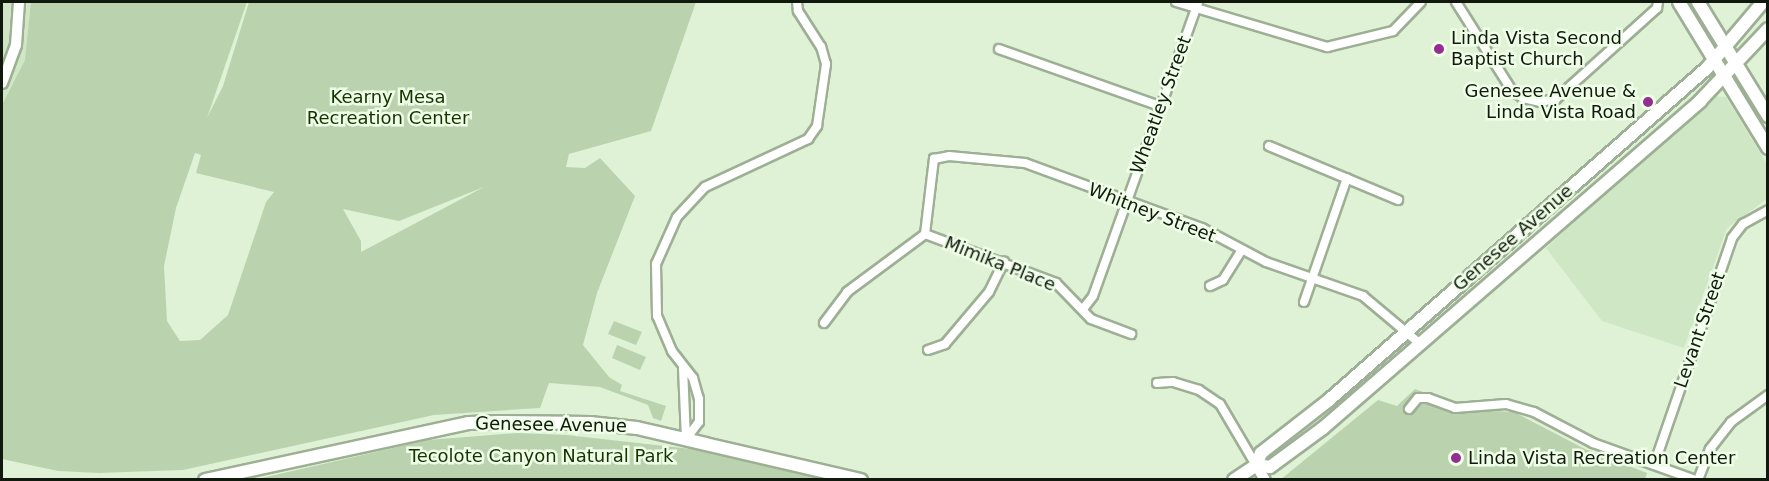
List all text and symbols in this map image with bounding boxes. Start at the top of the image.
place label: Linda Vista Second Baptist Church [1451,28,1622,70]
street label: Wheatley Street [1126,33,1196,177]
marker: Linda Vista Second Baptist Church [1432,42,1446,56]
place label: Genesee Avenue & Linda Vista Road [1465,81,1636,124]
park label: Kearny Mesa Recreation Center [307,87,469,130]
marker: Genesee Avenue & Linda Vista Road [1641,95,1655,109]
street label: Whitney Street [1085,179,1219,247]
street label: Genesee Avenue [1449,180,1577,296]
street label: Mimika Place [941,232,1059,296]
street label: Levant Street [1670,269,1730,391]
street label: Genesee Avenue [475,413,627,437]
park label: Tecolote Canyon Natural Park [409,445,673,467]
place label: Linda Vista Recreation Center [1468,447,1735,469]
marker: Linda Vista Recreation Center [1449,451,1463,465]

